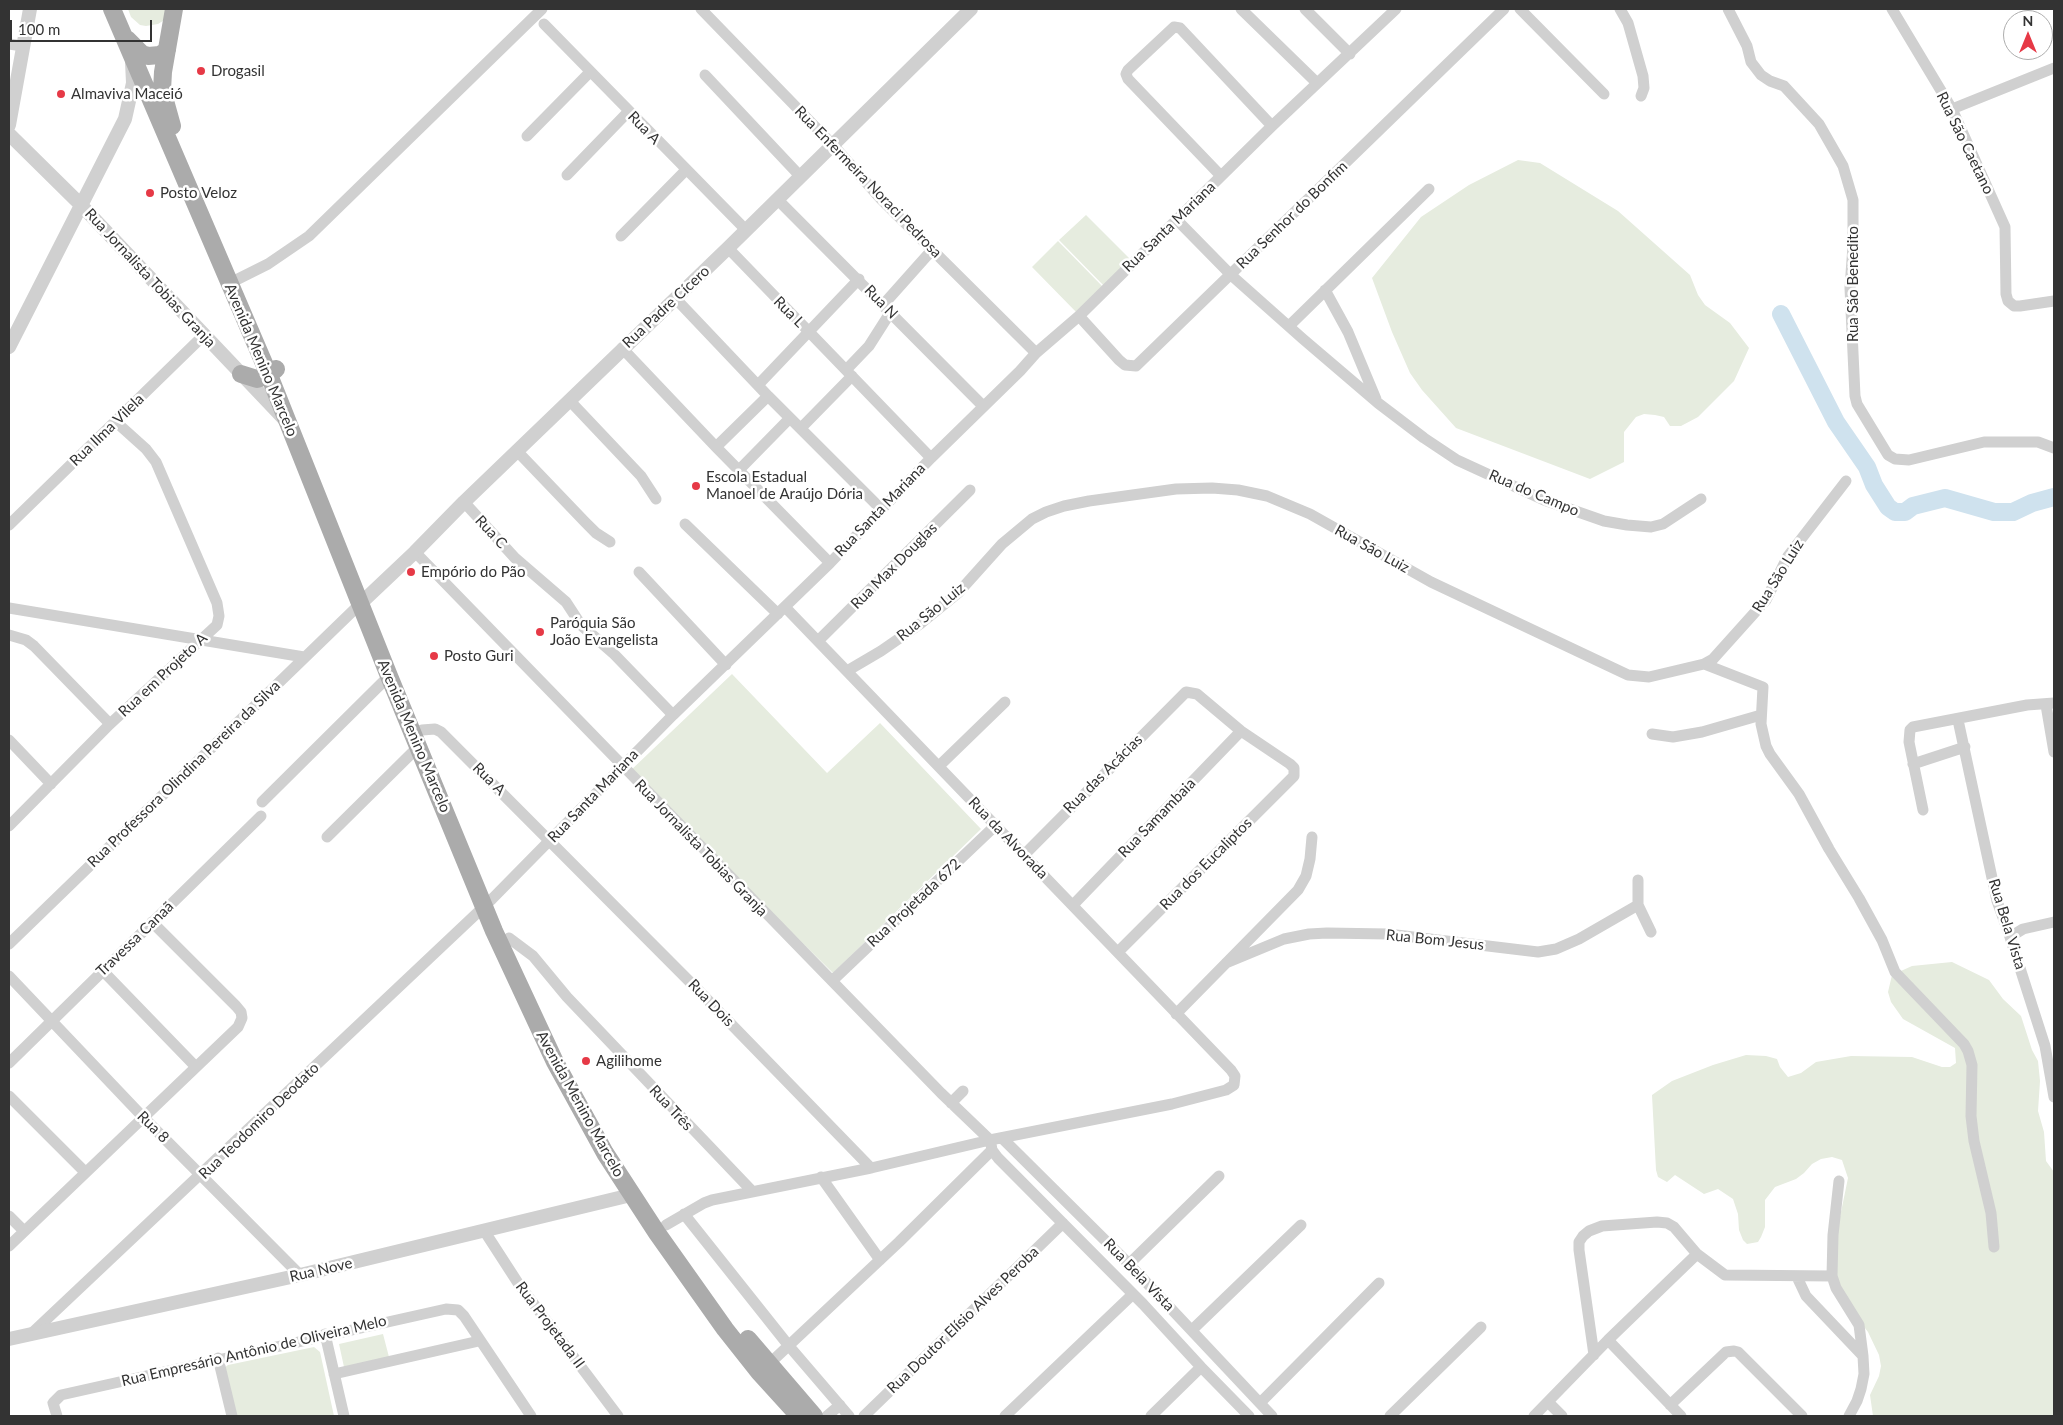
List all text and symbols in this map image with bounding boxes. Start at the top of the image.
scale bar [12,10,155,42]
north arrow [2003,10,2053,60]
text: N [2023,12,2033,29]
text: 100 m [18,20,60,38]
place label: Drogasil [211,62,265,80]
marker: Drogasil [195,65,207,77]
place label: Almaviva Maceió [71,85,183,103]
marker: Almaviva Maceió [55,88,67,100]
street label: Rua São Caetano [1932,89,1998,197]
street label: Rua Enfermeira Noraci Pedrosa [791,102,945,262]
street label: Rua A [624,108,664,148]
street label: Rua Senhor do Bonfim [1233,157,1351,273]
street label: Rua Santa Mariana [1119,178,1219,276]
place label: Posto Veloz [160,184,237,202]
marker: Posto Veloz [144,187,156,199]
street label: Rua Jornalista Tobias Granja [81,205,219,351]
street label: Rua São Benedito [1844,226,1862,342]
street label: Rua Padre Cícero [619,262,713,352]
street label: Avenida Menino Marcelo [221,281,301,439]
street label: Rua N [861,281,901,323]
street label: Rua L [770,293,808,331]
street label: Rua Ilma Vilela [66,390,148,470]
street label: Rua Santa Mariana [831,460,929,560]
street label: Rua do Campo [1486,466,1582,520]
place label: Escola Estadual Manoel de Araújo Dória [706,468,863,503]
marker: Escola Estadual Manoel de Araújo Dória [690,480,702,492]
street label: Rua C [471,512,511,552]
street label: Rua Max Douglas [847,519,941,613]
street label: Rua São Luiz [1332,521,1412,577]
street label: Rua São Luiz [1748,536,1808,616]
place label: Empório do Pão [421,563,526,581]
marker: Empório do Pão [405,566,417,578]
street label: Rua São Luiz [893,579,969,645]
place label: Paróquia São João Evangelista [550,614,658,649]
marker: Paróquia São João Evangelista [534,626,546,638]
street label: Rua em Projeto A [115,629,211,721]
place label: Posto Guri [444,647,514,665]
marker: Posto Guri [428,650,440,662]
street label: Avenida Menino Marcelo [374,657,454,815]
street label: Rua Professora Olindina Pereira da Silva [84,677,284,871]
street label: Rua das Acácias [1060,731,1146,817]
street label: Rua Santa Mariana [544,746,642,846]
street label: Rua A [469,759,509,799]
street label: Rua Samambaia [1115,775,1199,861]
street label: Rua Jornalista Tobias Granja [631,776,771,920]
street label: Rua da Alvorada [964,793,1052,883]
street label: Rua dos Eucaliptos [1156,814,1256,914]
street label: Rua Projetada 672 [863,855,965,951]
street label: Rua Bela Vista [1985,876,2029,972]
street label: Travessa Canaã [93,898,177,980]
street label: Rua Bom Jesus [1385,926,1485,954]
street label: Rua Dois [684,976,738,1030]
street label: Avenida Menino Marcelo [532,1028,628,1180]
place label: Agilihome [596,1052,662,1070]
marker: Agilihome [580,1055,592,1067]
street label: Rua Teodomiro Deodato [195,1059,323,1183]
street label: Rua Três [645,1082,697,1134]
street label: Rua 8 [133,1107,173,1147]
street label: Rua Bela Vista [1100,1235,1178,1315]
street label: Rua Doutor Elísio Alves Peroba [883,1243,1043,1397]
street label: Rua Nove [288,1254,354,1286]
street label: Rua Projetada II [512,1278,588,1372]
street label: Rua Empresário Antônio de Oliveira Melo [120,1312,388,1390]

